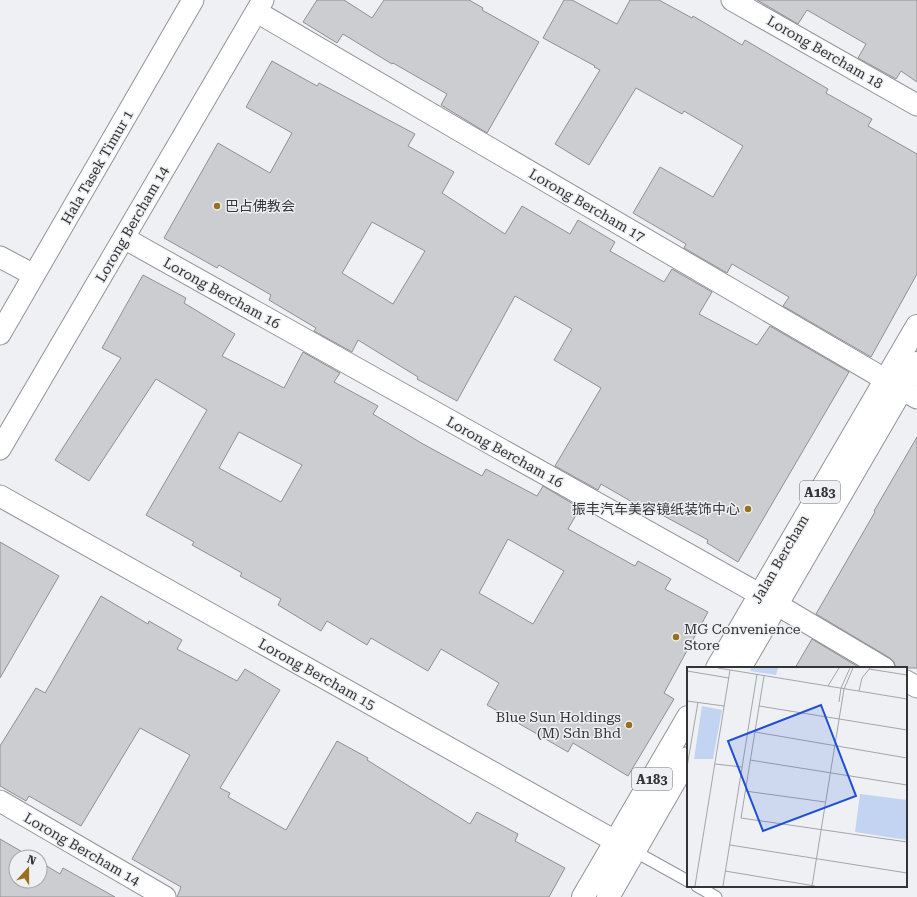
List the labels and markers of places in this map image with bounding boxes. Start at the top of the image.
place label: 巴占佛教会 [225,198,295,214]
marker: 巴占佛教会 [212,201,222,211]
place label: 振丰汽车美容镜纸装饰中心 [572,501,740,517]
marker: 振丰汽车美容镜纸装饰中心 [743,504,753,514]
place label: MG Convenience Store [684,621,801,653]
marker: MG Convenience Store [671,632,681,642]
place label: Blue Sun Holdings (M) Sdn Bhd [496,709,621,741]
marker: Blue Sun Holdings (M) Sdn Bhd [624,720,634,730]

